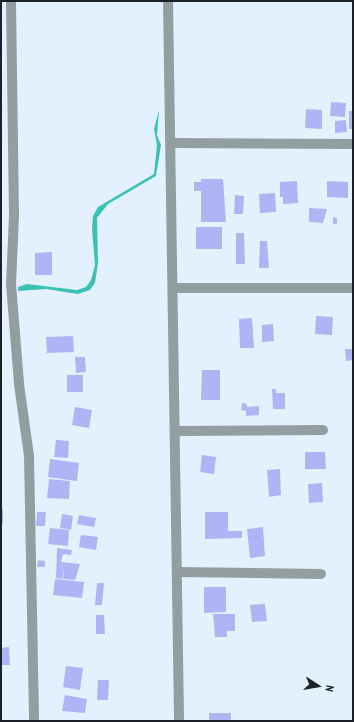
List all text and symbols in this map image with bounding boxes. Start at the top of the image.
north arrow [298,666,338,706]
text: N [322,684,337,693]

